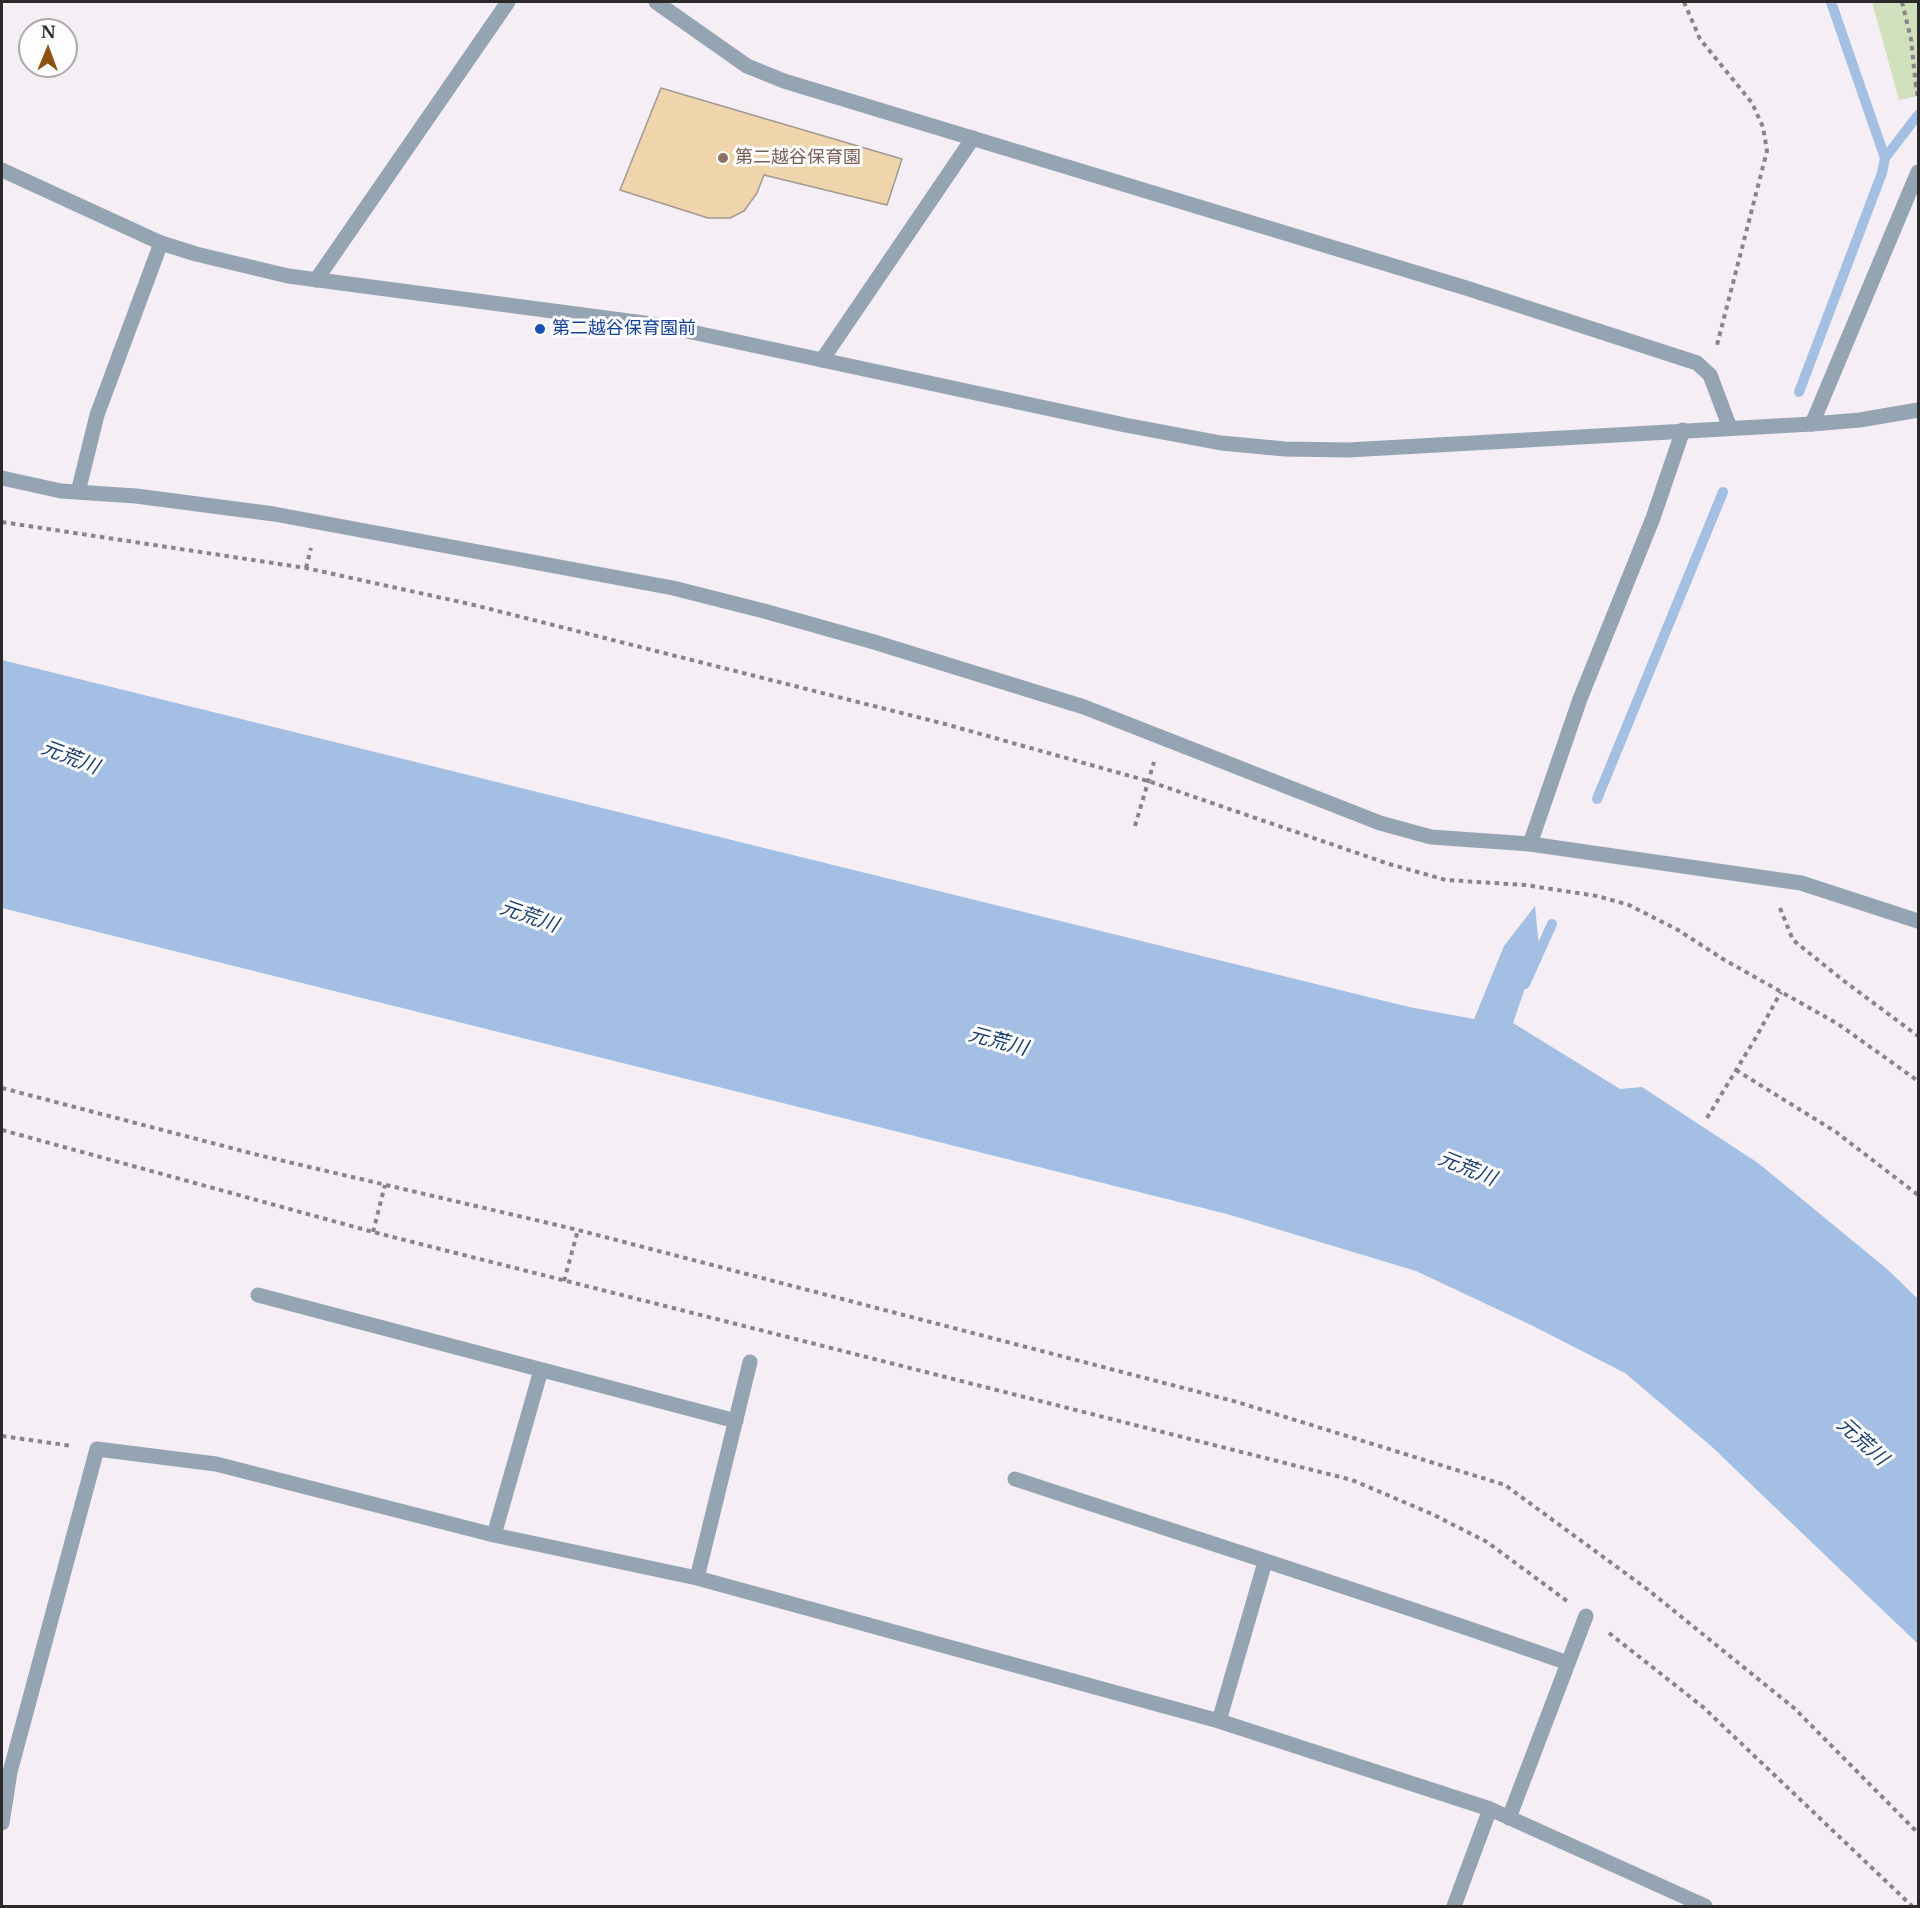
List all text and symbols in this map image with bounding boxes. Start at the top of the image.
north arrow [18,18,78,78]
text: N [41,22,56,42]
place label: 第二越谷保育園 [735,147,861,169]
marker: 第二越谷保育園 [716,151,730,165]
place label: 第二越谷保育園前 [552,318,696,340]
marker: 第二越谷保育園前 [533,322,547,336]
water label: 元荒川 [38,736,102,780]
water label: 元荒川 [497,896,561,938]
water label: 元荒川 [966,1023,1030,1061]
water label: 元荒川 [1435,1147,1499,1191]
water label: 元荒川 [1832,1413,1892,1471]

